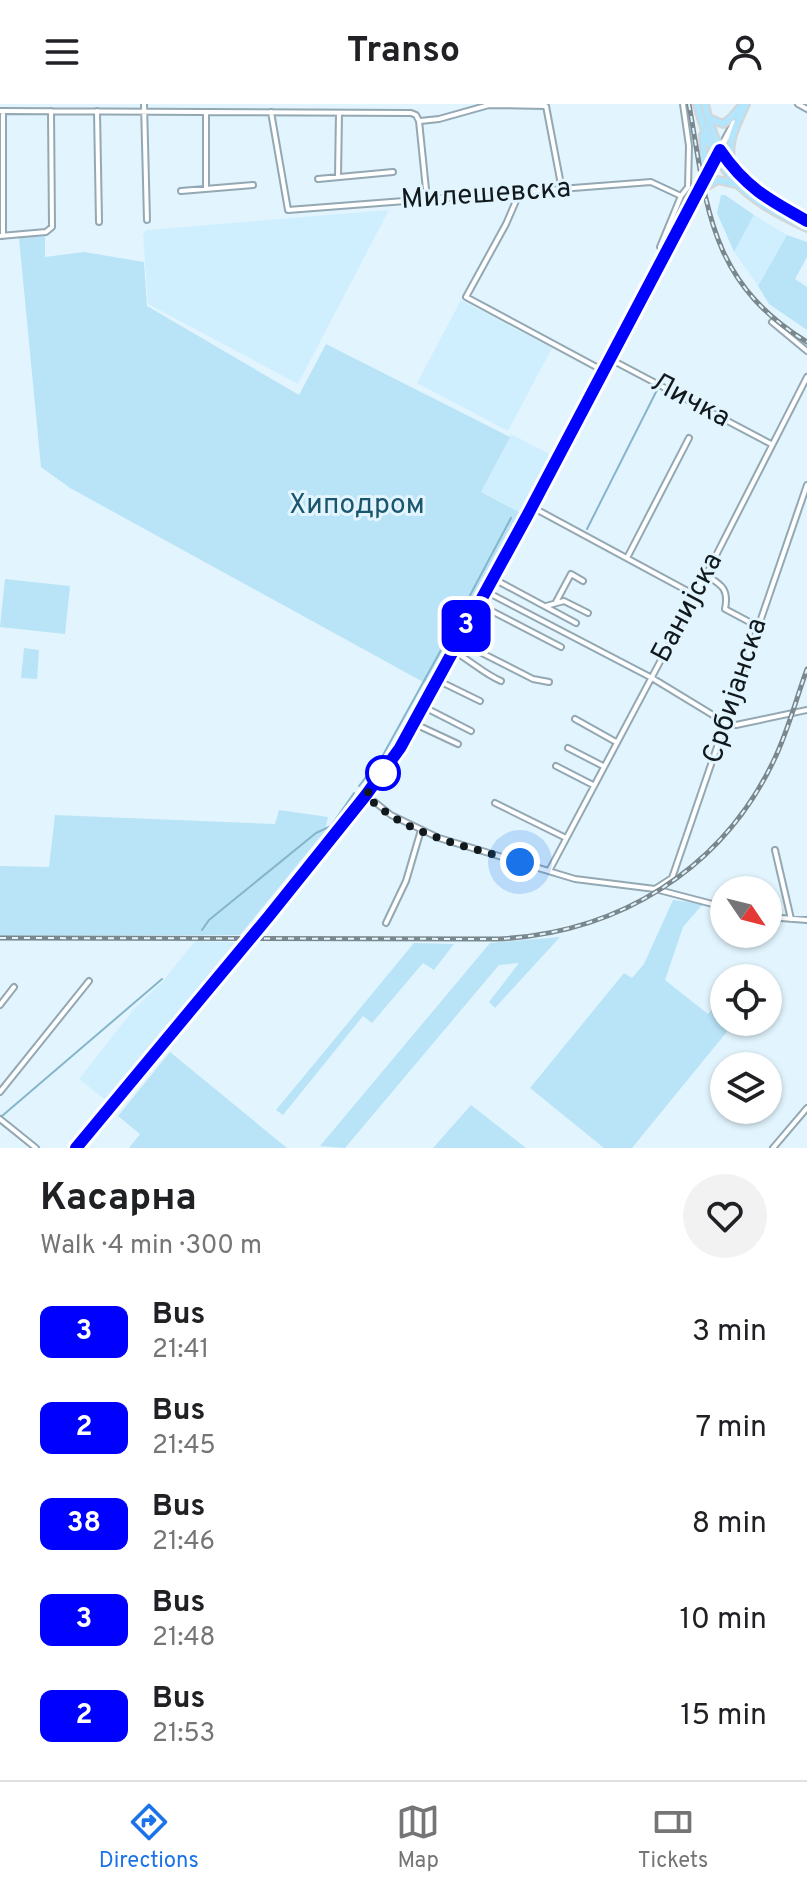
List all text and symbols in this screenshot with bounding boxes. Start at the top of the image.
text: Transo [347,29,460,75]
icon: menu [40,30,84,74]
icon: person [723,30,767,74]
street label: Милешевска [400,171,572,219]
street label: Личка [644,365,736,437]
park label: Хиподром [289,488,425,524]
street label: Банијска [644,547,732,669]
line badge: 3 [440,600,492,652]
text: 3 [458,608,474,644]
street label: Србијанска [696,614,776,768]
unlabelled marker [366,756,400,790]
your location [500,842,540,882]
north arrow [710,876,782,948]
map controls [710,876,782,1124]
button: locate [710,964,782,1036]
button: layers [710,1052,782,1124]
button: heart [683,1174,767,1258]
text: Касарна [40,1175,197,1224]
text: Walk · 4 min · 300 m [40,1230,262,1263]
text: Bus [152,1297,205,1334]
text: 3 [76,1314,92,1350]
text: 3 min [692,1314,767,1351]
text: 21:41 [152,1334,209,1367]
text: Bus [152,1393,205,1430]
text: 2 [75,1410,93,1446]
text: 7 min [696,1410,767,1447]
text: 21:45 [152,1430,216,1463]
text: Bus [152,1489,205,1526]
text: 38 [67,1506,101,1542]
text: 8 min [692,1506,767,1543]
text: 21:46 [152,1526,215,1559]
text: Bus [152,1585,205,1622]
text: 3 [76,1602,92,1638]
text: 10 min [680,1602,767,1639]
text: 21:48 [152,1622,216,1655]
text: Bus [152,1681,205,1718]
text: 2 [75,1698,93,1734]
text: 15 min [680,1698,767,1735]
text: 21:53 [152,1718,215,1751]
tab: Directions [99,1800,199,1875]
tab: Map [396,1800,440,1875]
tab: Tickets [638,1800,708,1875]

